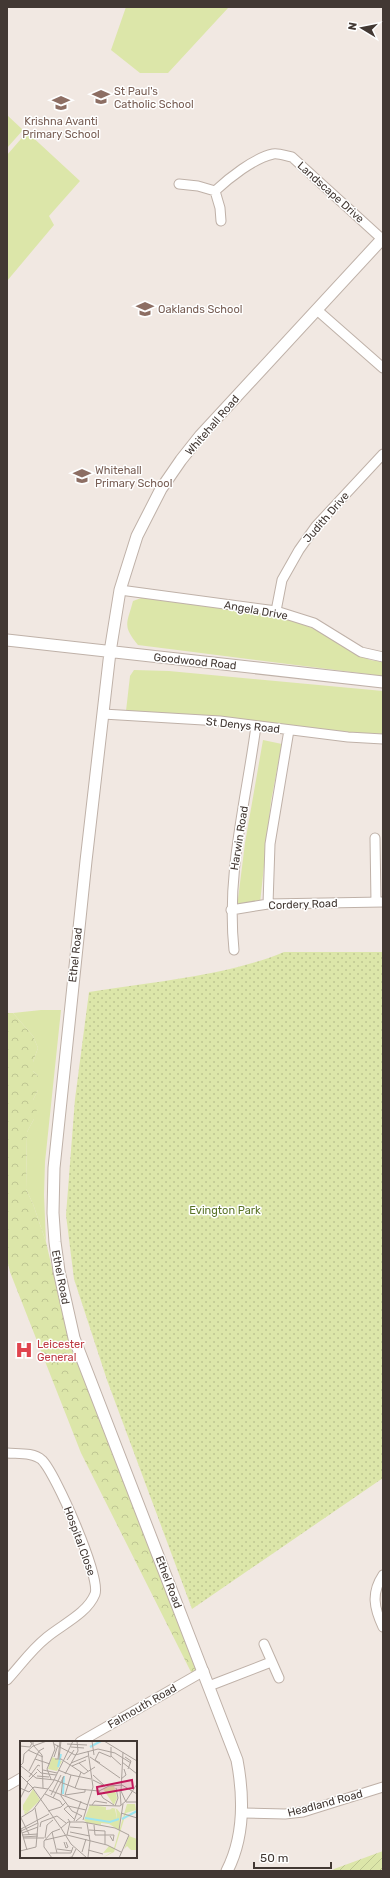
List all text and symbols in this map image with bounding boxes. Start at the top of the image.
north arrow [342,8,382,48]
text: N [346,21,360,31]
place label: St Paul's Catholic School [114,85,194,111]
school or university icon: St Paul's Catholic School [91,87,111,107]
school or university icon: Krishna Avanti Primary School [51,93,71,113]
place label: Krishna Avanti Primary School [22,115,100,141]
street label: Landscape Drive [295,159,367,226]
school or university icon: Oaklands School [135,299,155,319]
place label: Oaklands School [158,303,242,316]
street label: Whitehall Road [183,393,242,458]
place label: Whitehall Primary School [95,464,172,490]
school or university icon: Whitehall Primary School [72,466,92,486]
street label: Judith Drive [301,489,352,545]
street label: Angela Drive [223,598,289,623]
street label: Goodwood Road [153,651,237,672]
street label: St Denys Road [205,715,281,736]
street label: Harwin Road [228,805,251,871]
street label: Cordery Road [268,897,338,912]
street label: Ethel Road [66,927,85,983]
park label: Evington Park [189,1204,261,1217]
street label: Ethel Road [49,1249,72,1305]
place label: Leicester General [37,1338,85,1364]
hospital icon: Leicester General [14,1340,34,1360]
street label: Hospital Close [61,1505,98,1578]
street label: Ethel Road [153,1554,184,1610]
street label: Falmouth Road [106,1681,179,1731]
inset map [20,1741,137,1858]
street label: Headland Road [286,1787,364,1820]
scale bar [254,1844,331,1870]
text: 50 m [260,1851,288,1865]

